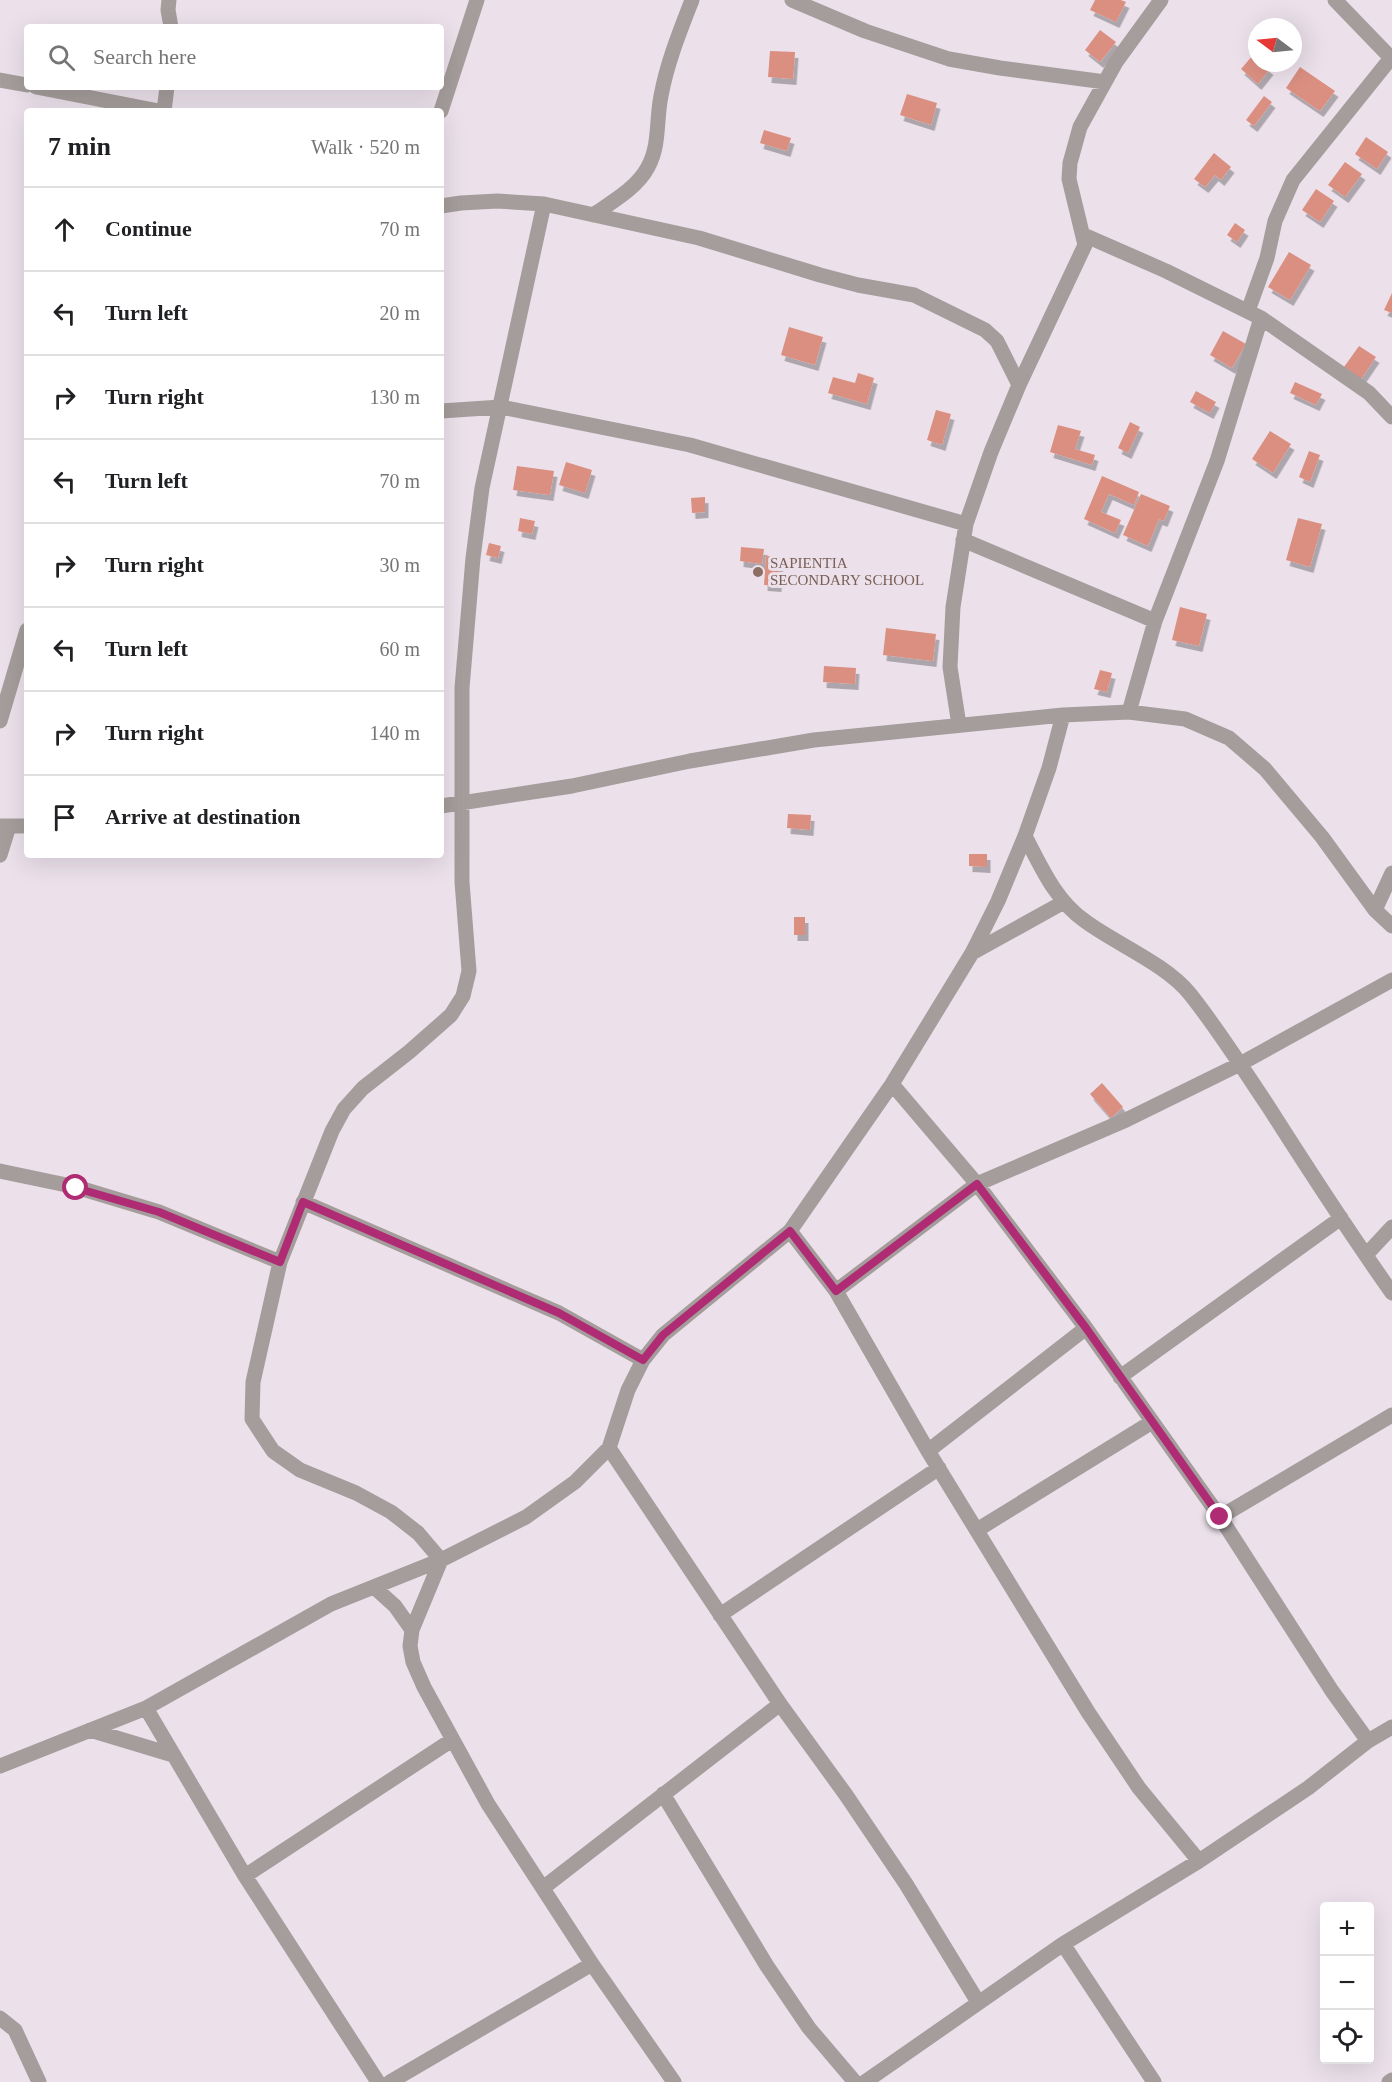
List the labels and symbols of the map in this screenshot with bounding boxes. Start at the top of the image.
north arrow [1248,18,1302,72]
place label: SAPIENTIA SECONDARY SCHOOL [770,555,924,588]
marker: SAPIENTIA SECONDARY SCHOOL [751,565,765,579]
route start [62,1174,88,1200]
route end [1206,1503,1232,1529]

